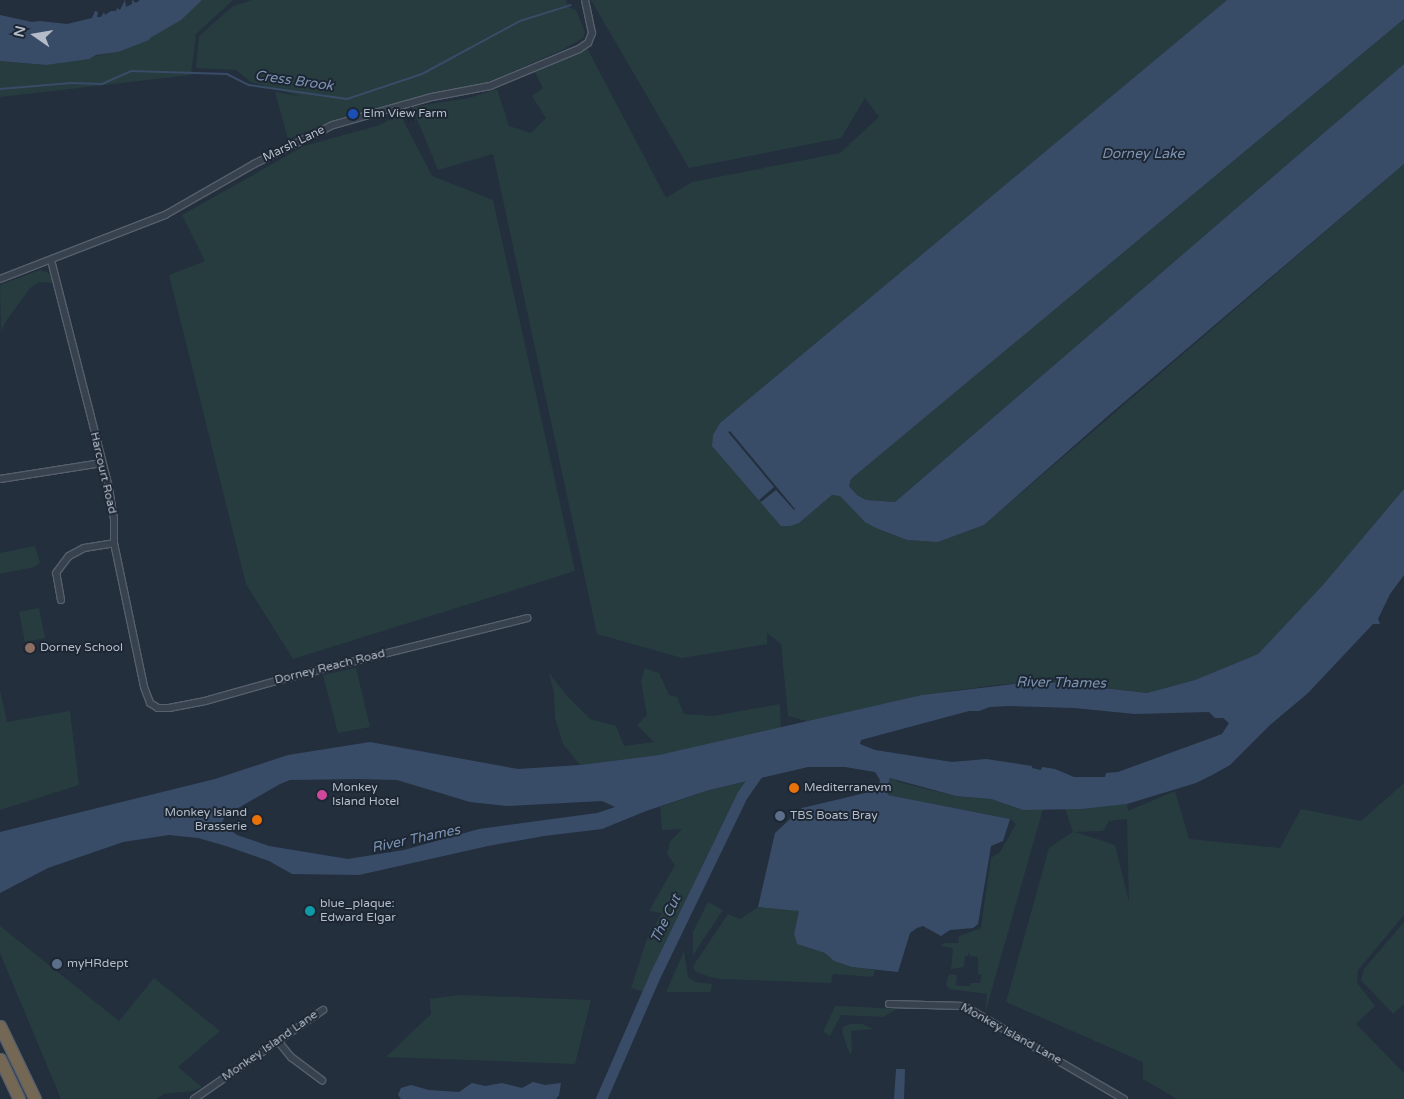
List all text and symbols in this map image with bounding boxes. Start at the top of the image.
north arrow [10,10,60,60]
text: N [10,24,29,39]
water label: Cress Brook [254,67,334,95]
place label: Elm View Farm [363,107,447,121]
marker: Elm View Farm [347,108,359,120]
street label: Marsh Lane [261,123,327,165]
water label: Dorney Lake [1101,146,1185,162]
street label: Harcourt Road [87,431,119,515]
place label: Dorney School [40,641,123,655]
marker: Dorney School [24,642,36,654]
street label: Dorney Reach Road [273,646,387,688]
water label: River Thames [1016,674,1106,692]
place label: Monkey Island Hotel [332,781,399,809]
place label: Mediterranevm [804,781,891,795]
marker: Mediterranevm [788,782,800,794]
marker: Monkey Island Hotel [316,789,328,801]
place label: Monkey Island Brasserie [165,806,247,834]
place label: TBS Boats Bray [790,809,878,823]
marker: TBS Boats Bray [774,810,786,822]
marker: Monkey Island Brasserie [251,814,263,826]
water label: River Thames [370,821,462,857]
water label: The Cut [647,892,685,946]
place label: blue_plaque: Edward Elgar [320,897,396,925]
marker: blue_plaque: Edward Elgar [304,905,316,917]
place label: myHRdept [67,957,128,971]
marker: myHRdept [51,958,63,970]
street label: Monkey Island Lane [958,1000,1064,1068]
street label: Monkey Island Lane [219,1008,321,1084]

